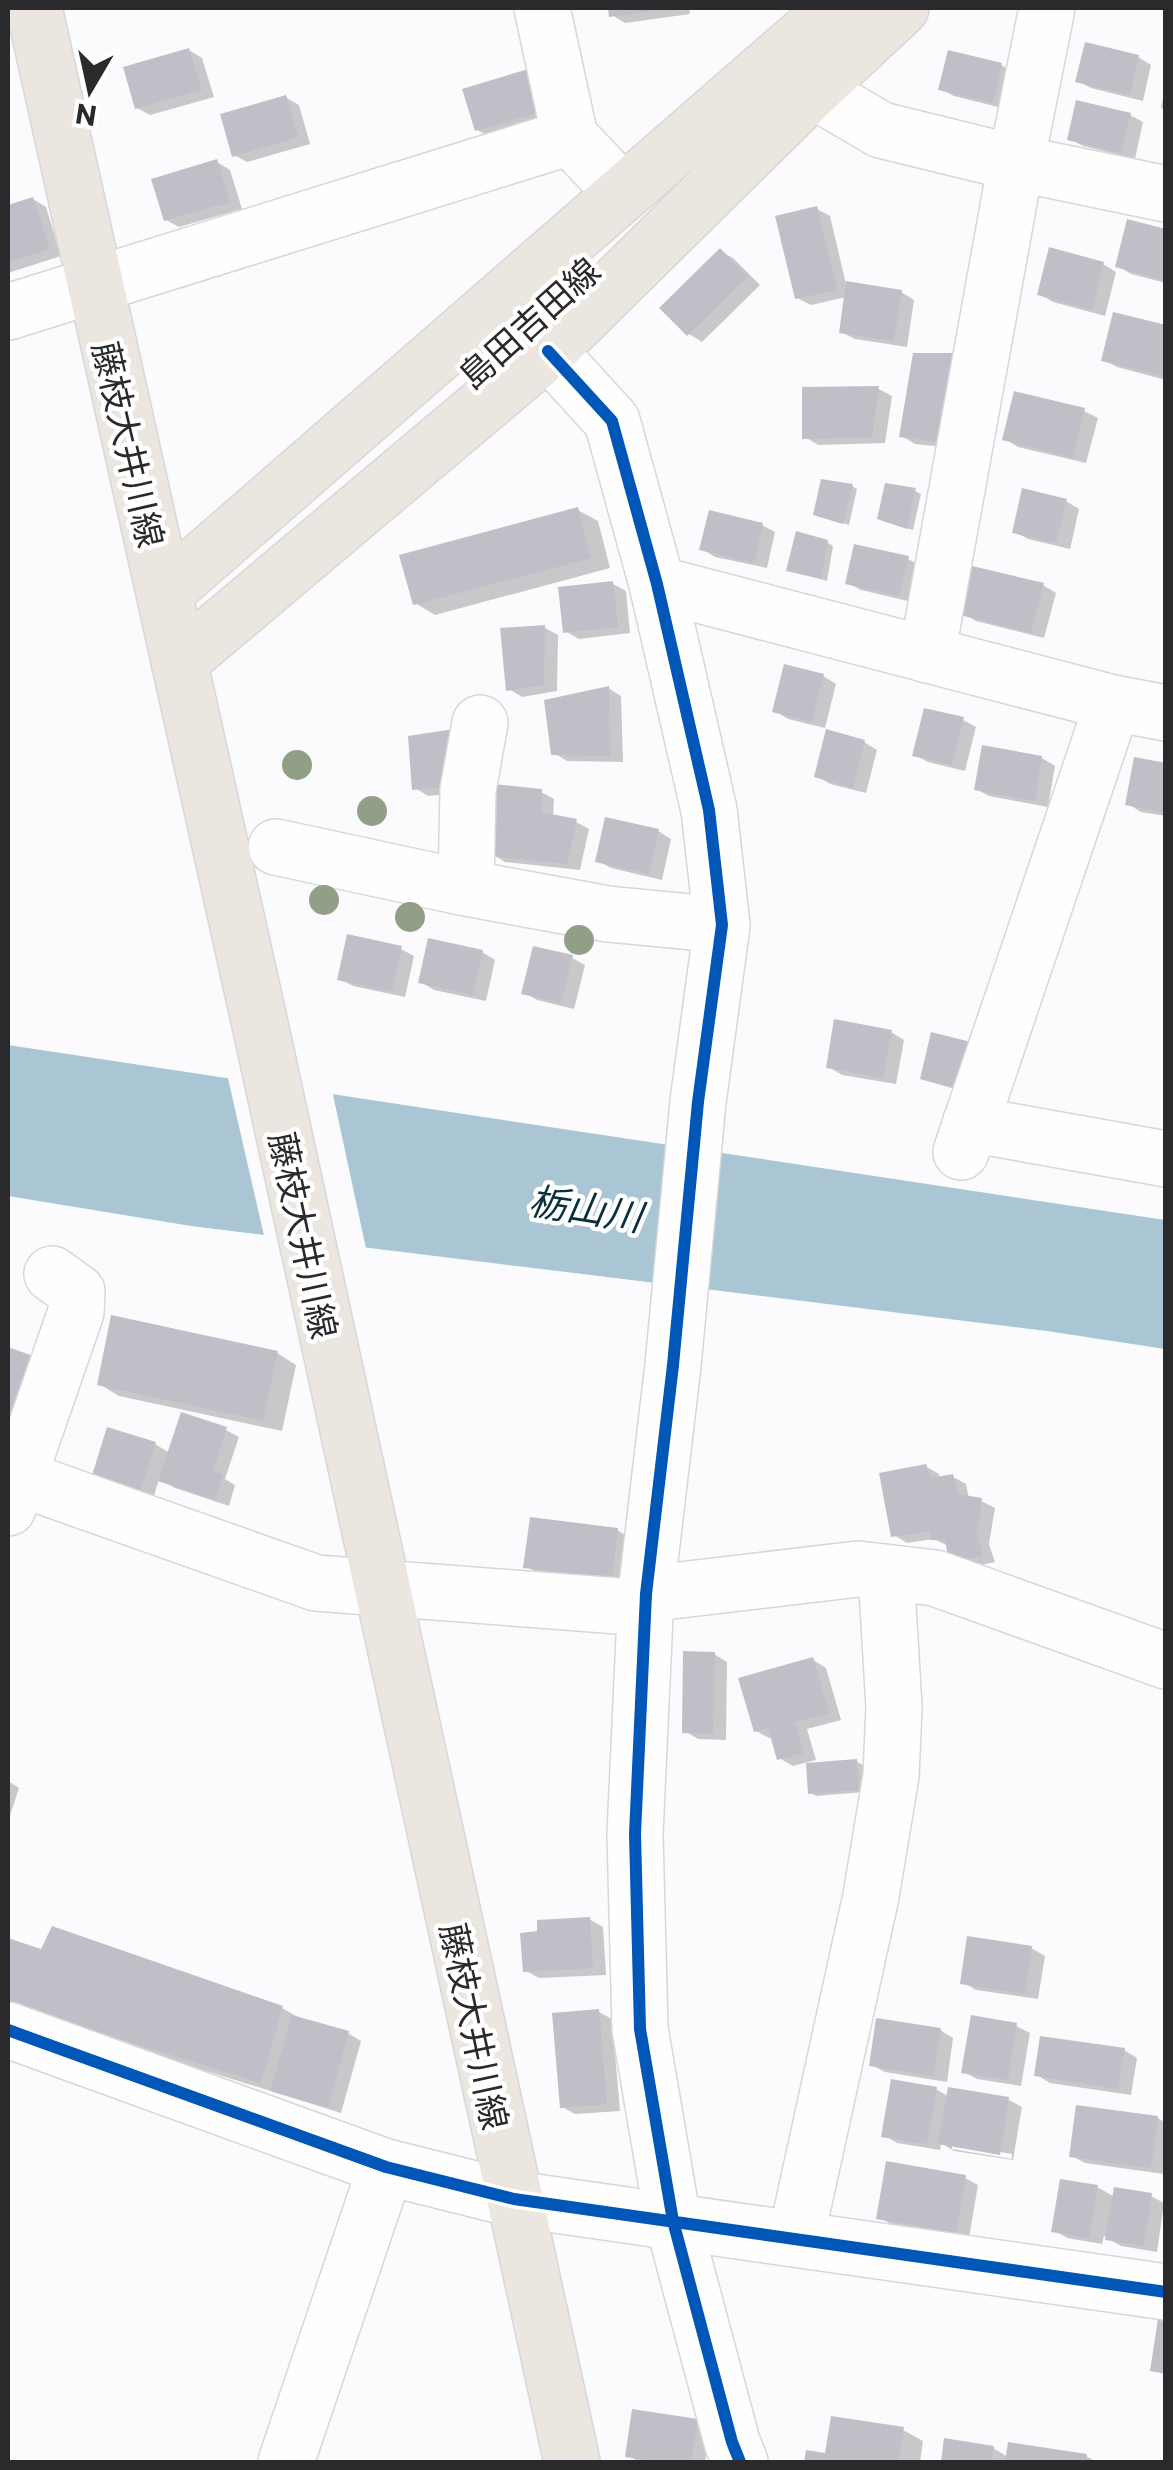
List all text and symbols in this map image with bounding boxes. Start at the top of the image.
north arrow [40,40,140,140]
text: N [73,97,99,134]
street label: 島田吉田線 [449,247,607,397]
street label: 藤枝大井川線 [85,337,175,551]
street label: 藤枝大井川線 [262,1128,348,1342]
water label: 栃山川 [526,1175,650,1240]
street label: 藤枝大井川線 [433,1919,519,2133]

